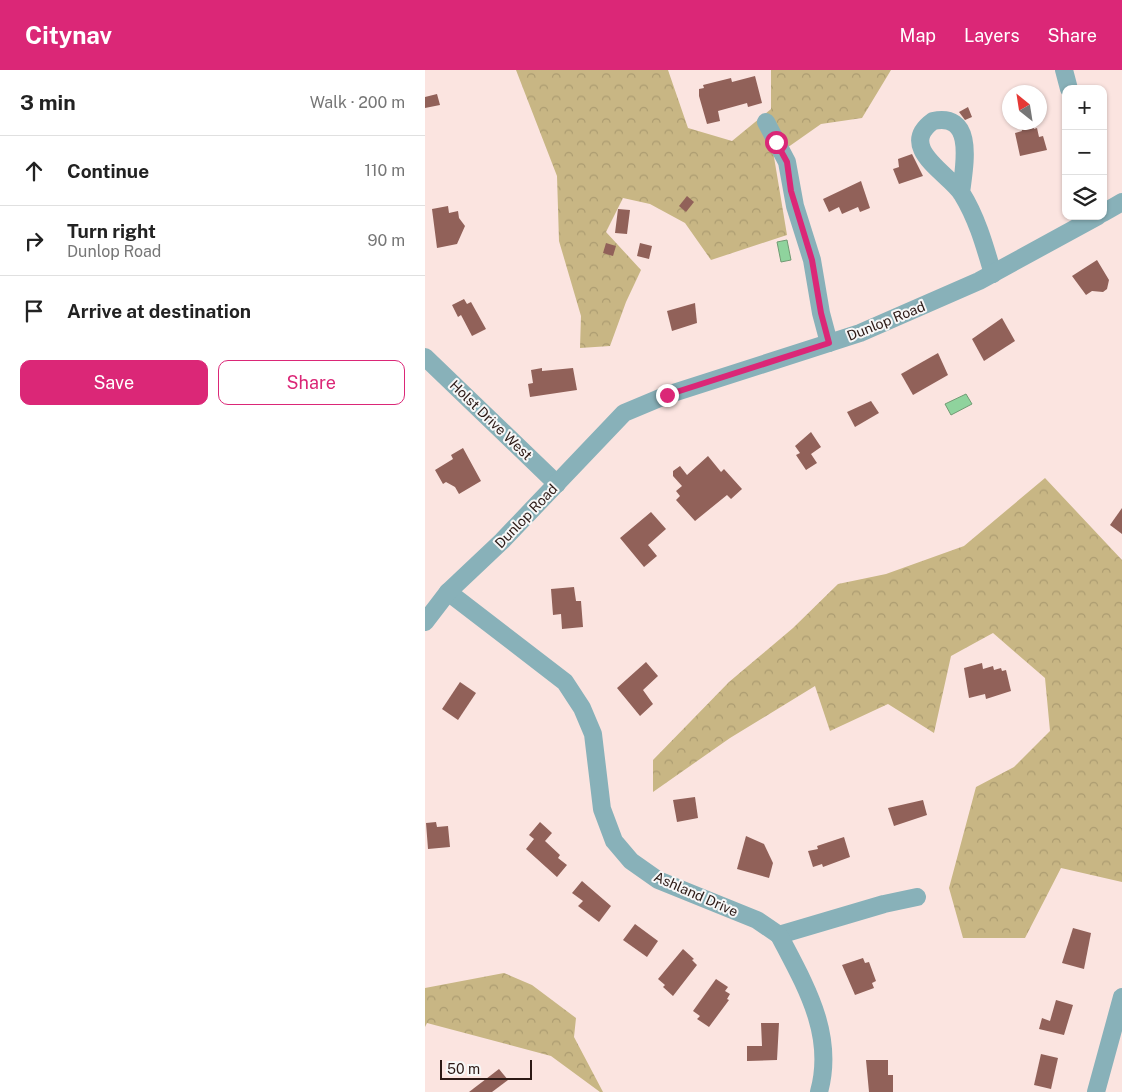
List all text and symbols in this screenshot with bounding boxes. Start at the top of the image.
text: Citynav [25,21,112,49]
text: Map [900,25,936,46]
text: Layers [964,25,1020,46]
text: Share [1048,25,1097,46]
north arrow [1002,85,1047,130]
map controls [1062,85,1107,220]
button: + [1062,85,1107,130]
text: 3 min [20,90,76,115]
text: Walk · 200 m [310,93,405,112]
button: − [1062,130,1107,175]
route start [765,131,788,154]
icon: ahead [20,157,48,185]
text: Continue [67,160,149,182]
text: 110 m [364,161,405,180]
button: layers [1062,175,1107,220]
text: Turn right [67,220,156,242]
icon: right [20,227,48,255]
text: 90 m [368,231,405,250]
text: Dunlop Road [67,242,161,261]
icon: arrive [20,297,48,325]
street label: Dunlop Road [845,298,927,344]
text: Arrive at destination [67,300,251,322]
button: Save [20,360,208,405]
button: Share [218,360,405,405]
street label: Holst Drive West [447,377,535,463]
route end [656,384,679,407]
street label: Dunlop Road [492,481,560,551]
street label: Ashland Drive [652,868,740,920]
scale bar [440,1057,533,1080]
text: 50 m [447,1061,480,1077]

